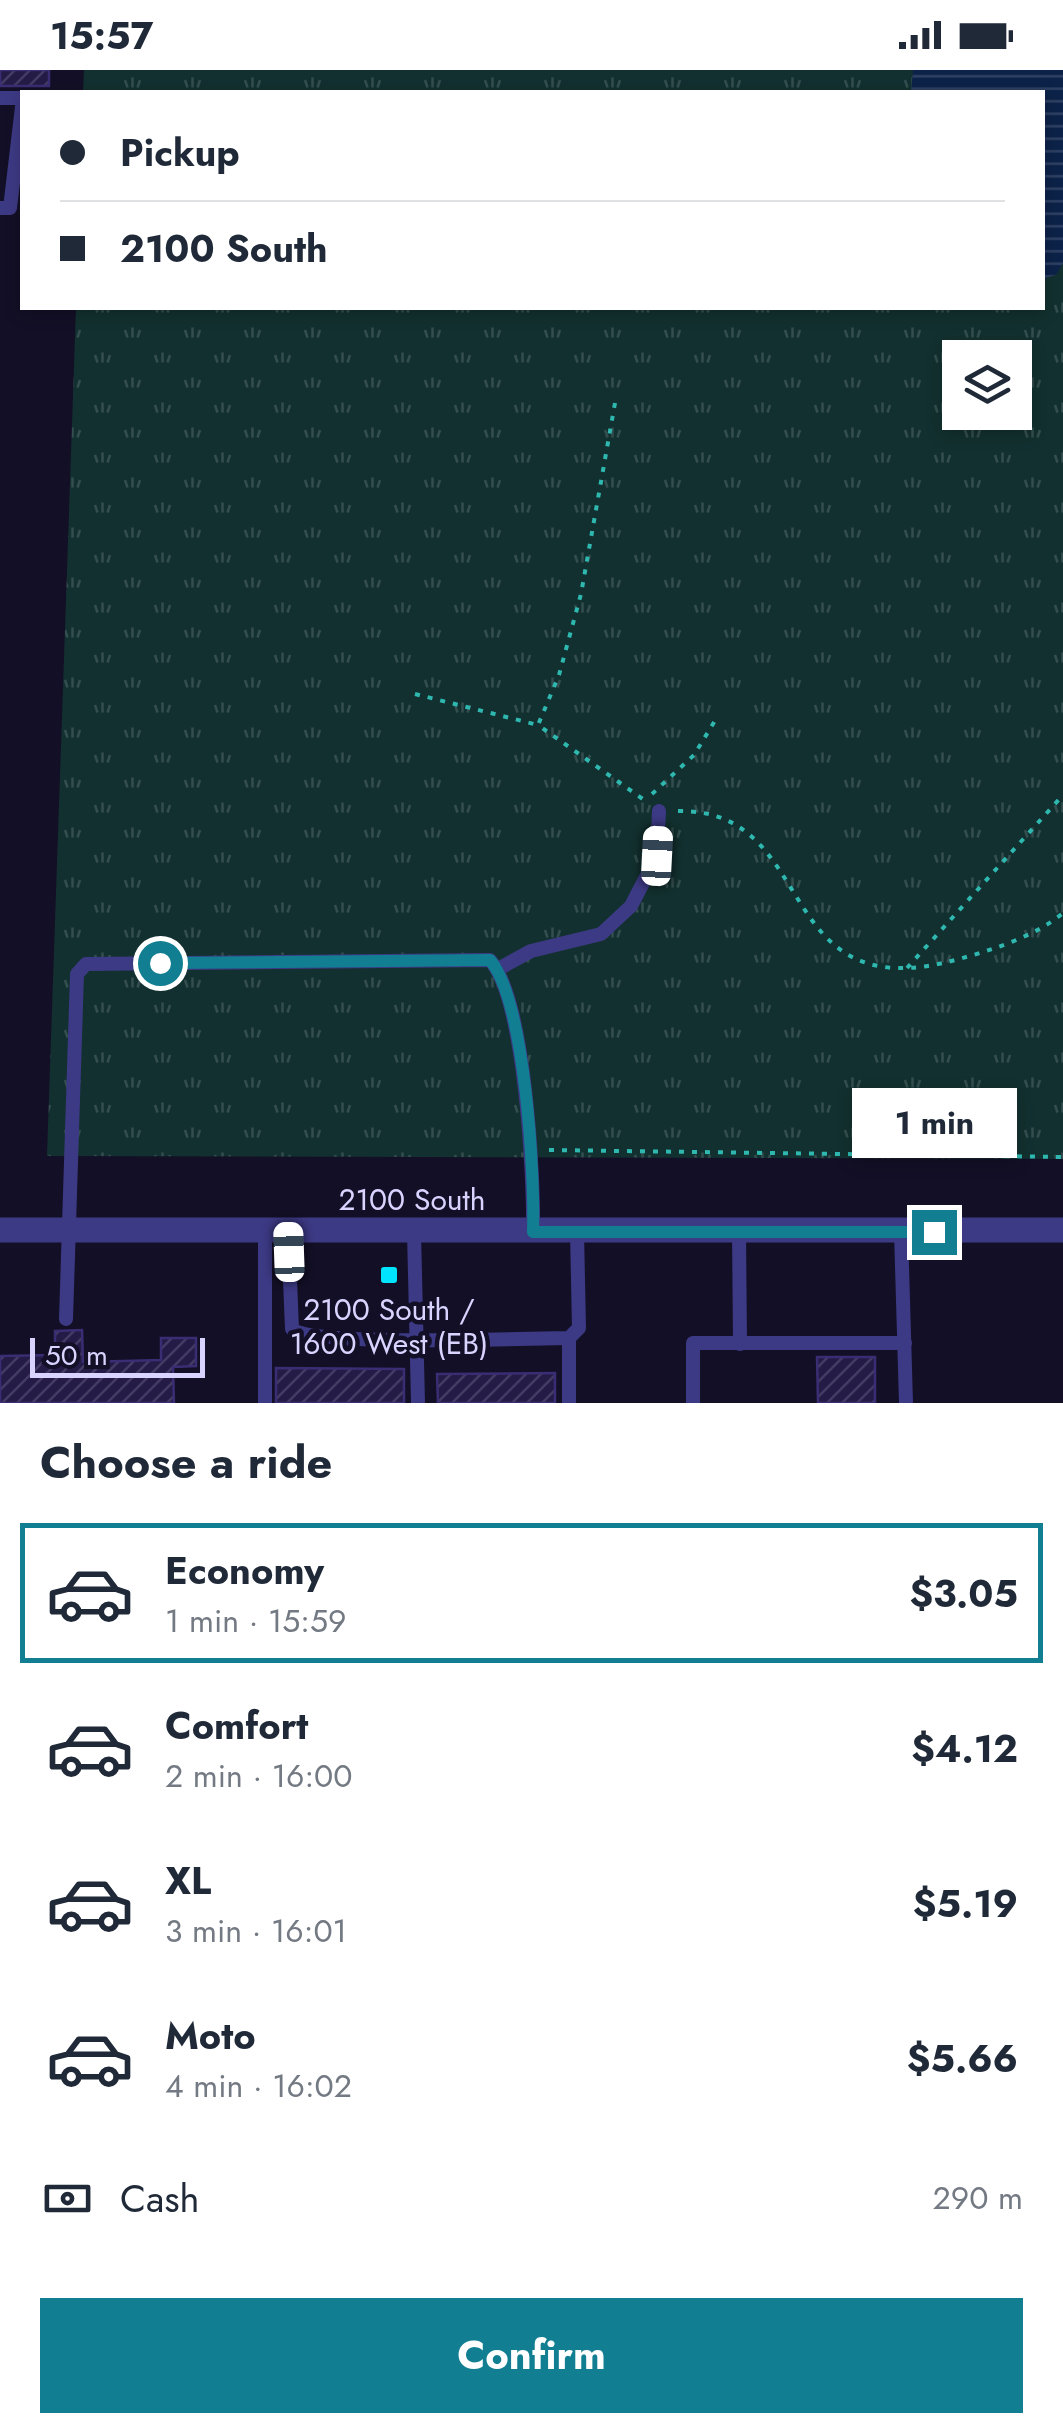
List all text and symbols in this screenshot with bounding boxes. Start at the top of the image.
text: 15:57 [50,8,154,63]
text: Pickup [120,125,240,180]
text: 2100 South [120,221,328,276]
map controls [942,340,1032,430]
button: layers [942,340,1032,430]
car [640,825,674,887]
route start [138,941,183,986]
callout: 1 min [852,1087,1016,1157]
text: 1 min [895,1100,974,1146]
street label: 2100 South [338,1178,486,1221]
route end [912,1210,957,1255]
car [273,1221,305,1283]
marker: 2100 South / 1600 West (EB) [378,1264,400,1286]
place label: 2100 South / 1600 West (EB) [290,1288,488,1365]
scale bar [30,1333,205,1378]
text: 50 m [45,1335,108,1376]
text: Choose a ride [40,1430,332,1495]
text: Economy [165,1543,324,1598]
icon: car [45,1548,135,1638]
text: $3.05 [909,1566,1018,1621]
text: 1 min · 15:59 [165,1598,346,1644]
text: Comfort [165,1698,308,1753]
icon: car [45,1703,135,1793]
text: $4.12 [911,1721,1018,1776]
text: 2 min · 16:00 [165,1753,353,1799]
text: XL [165,1853,211,1908]
icon: car [45,1858,135,1948]
text: $5.19 [913,1876,1018,1931]
text: 3 min · 16:01 [165,1908,347,1954]
text: Moto [165,2008,256,2063]
icon: car [45,2013,135,2103]
text: $5.66 [907,2031,1018,2086]
text: 4 min · 16:02 [165,2063,352,2109]
icon: cash [40,2171,95,2226]
text: Cash [120,2171,200,2226]
text: 290 m [933,2175,1023,2221]
button: Confirm [40,2298,1023,2413]

